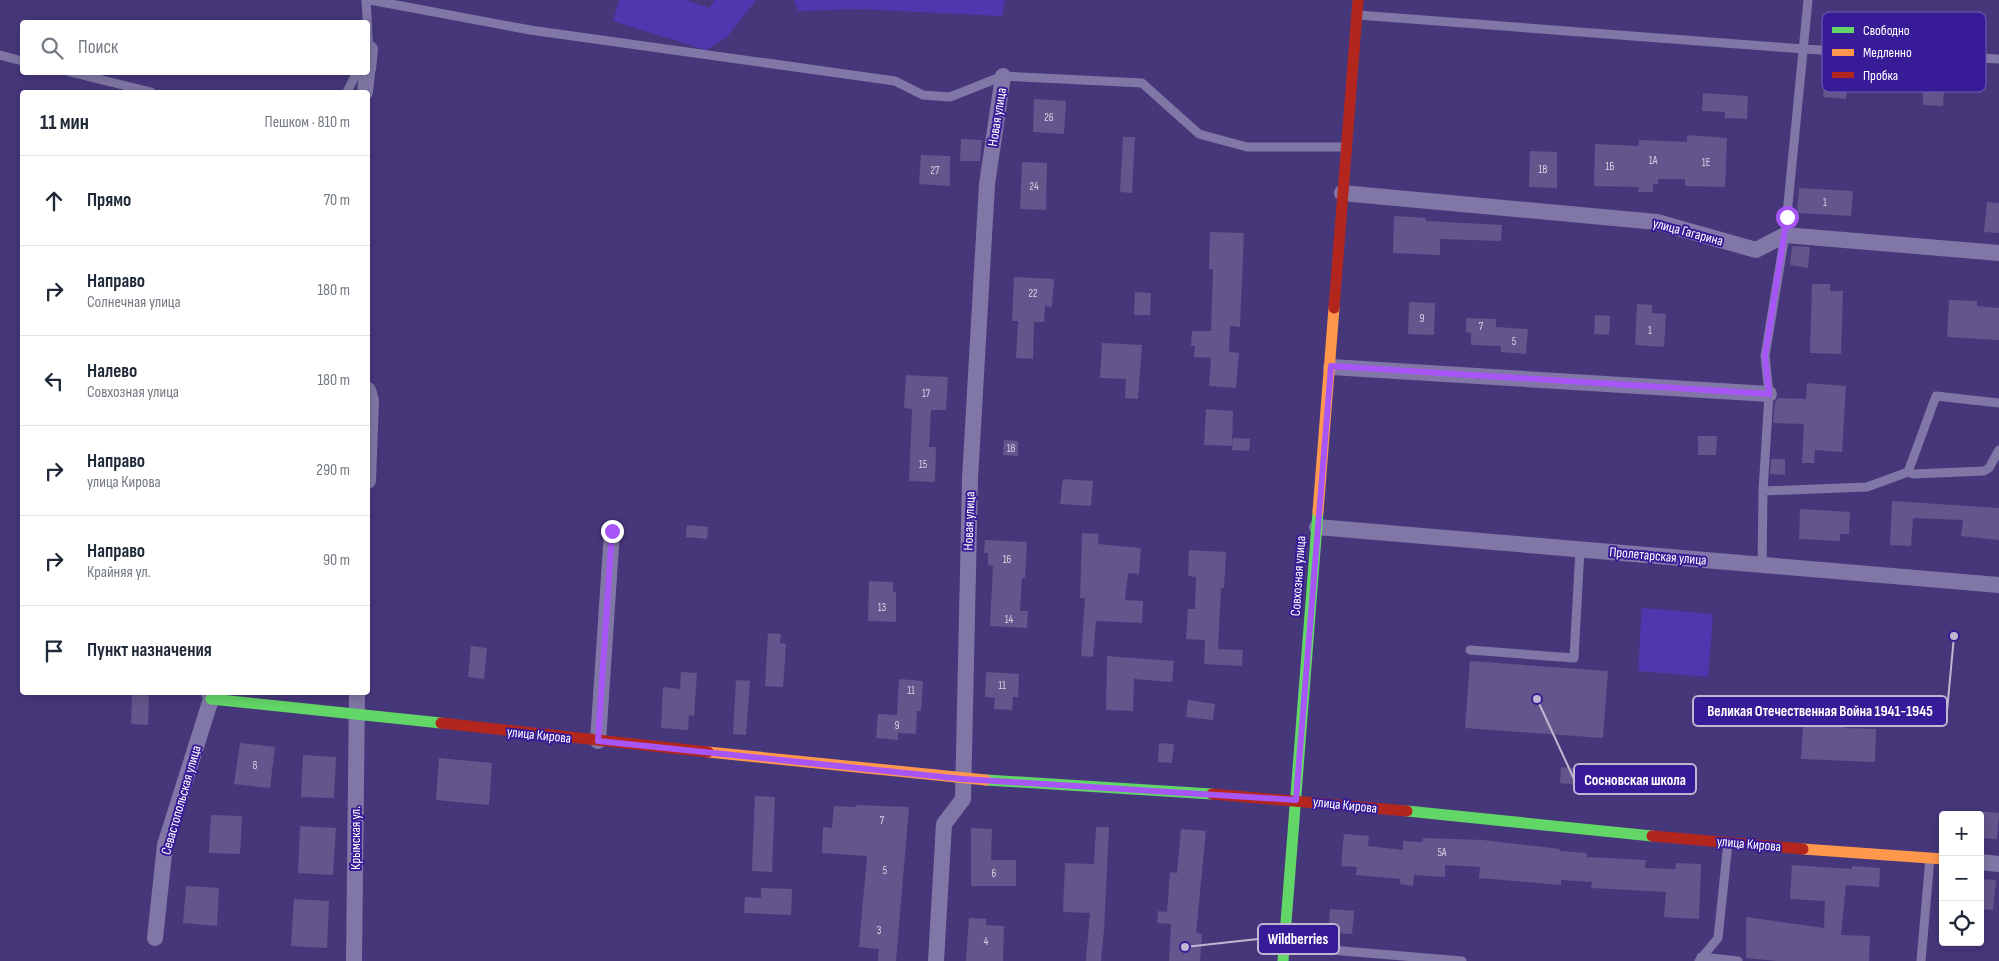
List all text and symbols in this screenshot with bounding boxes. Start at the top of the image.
legend [1822,12,1986,92]
search box [20,20,370,75]
text: Свободно [1863,22,1910,39]
icon: search [38,34,66,62]
text: Поиск [78,36,118,59]
text: Медленно [1863,44,1912,61]
text: Пробка [1863,67,1898,84]
street label: Новая улица [984,86,1010,148]
text: 11 мин [40,110,89,135]
house number: 26 [1044,111,1054,124]
text: Пешком · 810 m [265,113,350,132]
house number: 1А [1649,154,1658,167]
house number: 1Е [1702,156,1710,169]
house number: 1Б [1606,160,1615,173]
house number: 1В [1539,163,1548,176]
house number: 27 [931,164,940,177]
house number: 24 [1029,180,1039,193]
icon: ahead [40,187,68,215]
text: Прямо [87,189,131,212]
text: 70 m [324,191,350,210]
house number: 1 [1823,196,1827,209]
route start [1776,206,1799,229]
street label: улица Гагарина [1651,214,1725,250]
text: Направо [87,270,145,293]
icon: right [40,277,68,305]
text: 180 m [317,281,350,300]
house number: 22 [1028,287,1038,300]
text: Солнечная улица [87,293,181,312]
house number: 9 [1420,312,1425,325]
house number: 7 [1479,320,1484,333]
house number: 1 [1648,324,1652,337]
house number: 5 [1512,335,1516,348]
text: Налево [87,360,137,383]
icon: left [40,367,68,395]
text: 180 m [317,371,350,390]
text: Совхозная улица [87,383,179,402]
house number: 17 [922,387,931,400]
house number: 18 [1007,442,1016,455]
text: Направо [87,450,145,473]
icon: right [40,457,68,485]
house number: 15 [919,458,927,471]
text: 290 m [316,461,350,480]
text: улица Кирова [87,473,161,492]
street label: Новая улица [959,491,979,551]
route end [601,520,624,543]
street label: Совхозная улица [1287,535,1309,617]
text: Направо [87,540,145,563]
street label: Пролетарская улица [1609,543,1707,569]
icon: right [40,547,68,575]
text: 90 m [323,551,350,570]
house number: 16 [1003,553,1012,566]
text: Крайняя ул. [87,563,151,582]
house number: 13 [878,601,887,614]
house number: 14 [1005,613,1014,626]
icon: arrive [40,637,68,665]
text: Пункт назначения [87,639,212,662]
house number: 11 [998,679,1006,692]
house number: 11 [907,684,915,697]
callout: Великая Отечественная Война 1941-1945 [1693,696,1947,726]
text: Великая Отечественная Война 1941-1945 [1707,702,1933,721]
house number: 9 [895,719,900,732]
street label: улица Кирова [506,723,572,747]
street label: Севастопольская улица [157,743,205,857]
house number: 8 [253,759,258,772]
callout: Сосновская школа [1574,764,1696,794]
text: Сосновская школа [1584,771,1686,790]
street label: улица Кирова [1312,793,1378,817]
street label: Крымская ул. [347,806,364,870]
map controls [1939,811,1984,946]
button: + [1939,811,1984,856]
house number: 7 [880,814,885,827]
street label: улица Кирова [1716,833,1782,855]
house number: 5А [1437,846,1447,859]
button: − [1939,856,1984,901]
house number: 5 [883,864,887,877]
house number: 6 [992,867,997,880]
button: locate [1939,901,1984,946]
house number: 3 [877,924,882,937]
callout: Wildberries [1258,924,1339,954]
text: Wildberries [1268,930,1328,949]
house number: 4 [984,935,989,948]

